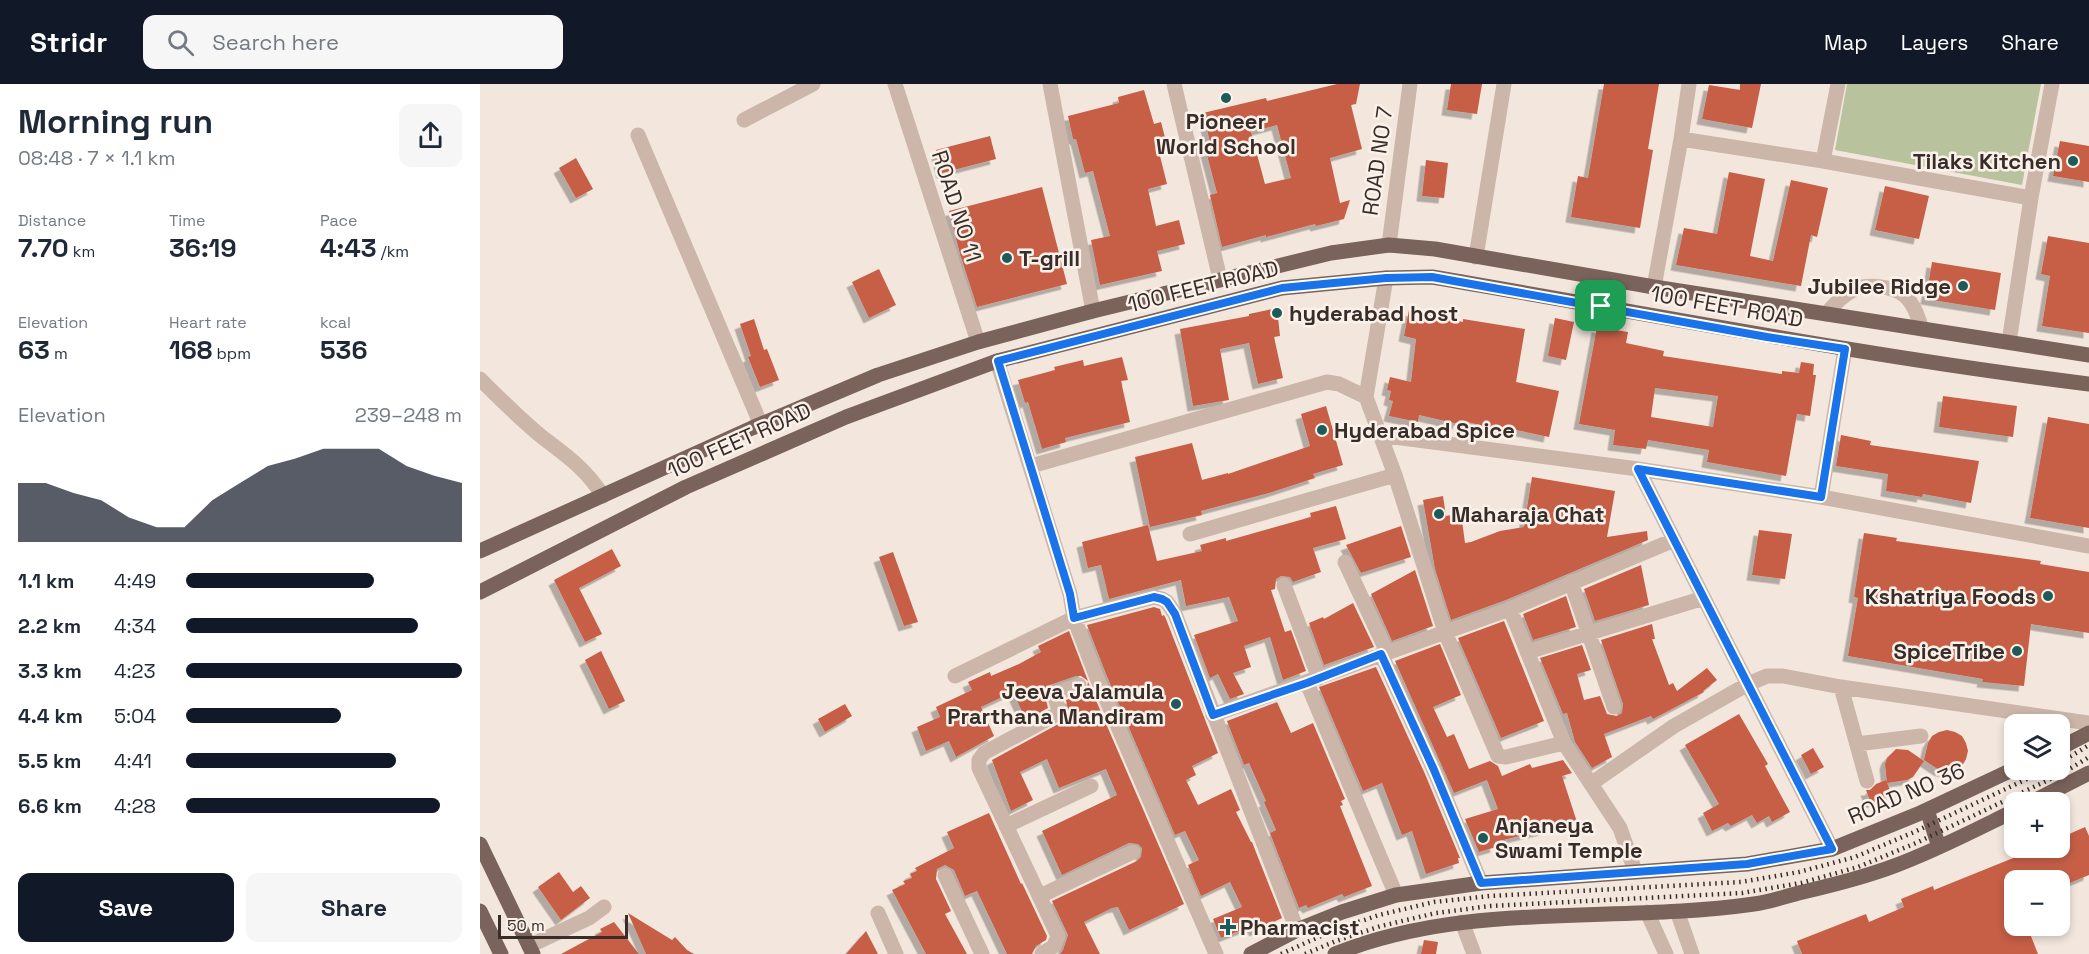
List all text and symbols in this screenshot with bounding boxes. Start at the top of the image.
search box [143,15,563,69]
text: Stridr [30,24,107,60]
icon: search [164,26,197,59]
text: Search here [212,28,339,56]
text: Map [1824,29,1868,56]
text: Layers [1901,29,1968,56]
text: Share [2001,29,2059,56]
marker: Pioneer World School [1219,91,1233,105]
text: Morning run [18,101,213,143]
button: share [399,104,462,167]
street label: ROAD NO 7 [1355,105,1399,217]
place label: Pioneer World School [1156,107,1296,160]
text: 08:48 · 7 × 1.1 km [18,145,175,171]
street label: ROAD NO 11 [926,147,988,265]
place label: Tilaks Kitchen [1913,147,2061,175]
marker: Tilaks Kitchen [2066,154,2080,168]
text: Distance [18,210,86,231]
text: Time [169,210,205,231]
text: Pace [320,210,357,231]
text: 7.70 [18,231,69,265]
text: 36:19 [169,231,236,265]
text: 4:43 [320,231,377,265]
text: km [69,241,95,262]
text: /km [377,241,409,262]
place label: T-grill [1019,244,1080,272]
marker: T-grill [1000,251,1014,265]
street label: 100 FEET ROAD [1125,254,1281,318]
place label: Jubilee Ridge [1808,272,1951,300]
street label: 100 FEET ROAD [1648,279,1806,333]
marker: Jubilee Ridge [1956,279,1970,293]
pin [1575,280,1626,331]
icon: arrive [1584,289,1617,322]
place label: hyderabad host [1289,299,1458,327]
marker: hyderabad host [1270,306,1284,320]
text: Elevation [18,312,88,333]
text: Heart rate [169,312,247,333]
text: kcal [320,312,351,333]
text: 63 [18,333,50,367]
text: 168 [169,333,212,367]
text: 536 [320,333,367,367]
text: m [50,343,68,364]
text: bpm [212,343,251,364]
street label: 100 FEET ROAD [663,396,815,484]
text: Elevation [18,402,106,428]
text: 239–248 m [355,402,462,428]
place label: Hyderabad Spice [1334,416,1515,444]
marker: Hyderabad Spice [1315,423,1329,437]
place label: Maharaja Chat [1451,500,1604,528]
marker: Maharaja Chat [1432,507,1446,521]
text: 1.1 km [18,568,74,594]
text: 4:49 [114,568,156,594]
place label: Kshatriya Foods [1865,582,2036,610]
marker: Kshatriya Foods [2041,589,2055,603]
text: 2.2 km [18,613,81,639]
text: 4:34 [114,613,156,639]
place label: SpiceTribe [1893,637,2005,665]
marker: SpiceTribe [2010,644,2024,658]
text: 3.3 km [18,658,82,684]
text: 4:23 [114,658,156,684]
place label: Jeeva Jalamula Prarthana Mandiram [947,677,1164,730]
marker: Jeeva Jalamula Prarthana Mandiram [1169,697,1183,711]
text: 4.4 km [18,703,83,729]
text: 5:04 [114,703,156,729]
map controls [2004,714,2070,936]
button: layers [2004,714,2070,780]
text: 5.5 km [18,748,81,774]
text: 4:41 [114,748,152,774]
street label: ROAD NO 36 [1843,756,1969,830]
button: + [2004,792,2070,858]
text: 6.6 km [18,793,82,819]
text: 4:28 [114,793,156,819]
place label: Anjaneya Swami Temple [1495,811,1643,864]
marker: Anjaneya Swami Temple [1476,831,1490,845]
button: − [2004,870,2070,936]
button: Save [18,873,234,942]
button: Share [246,873,462,942]
scale bar [498,912,628,940]
place label: Pharmacist [1240,913,1360,941]
text: 50 m [507,915,545,936]
marker: Pharmacist [1221,920,1235,934]

